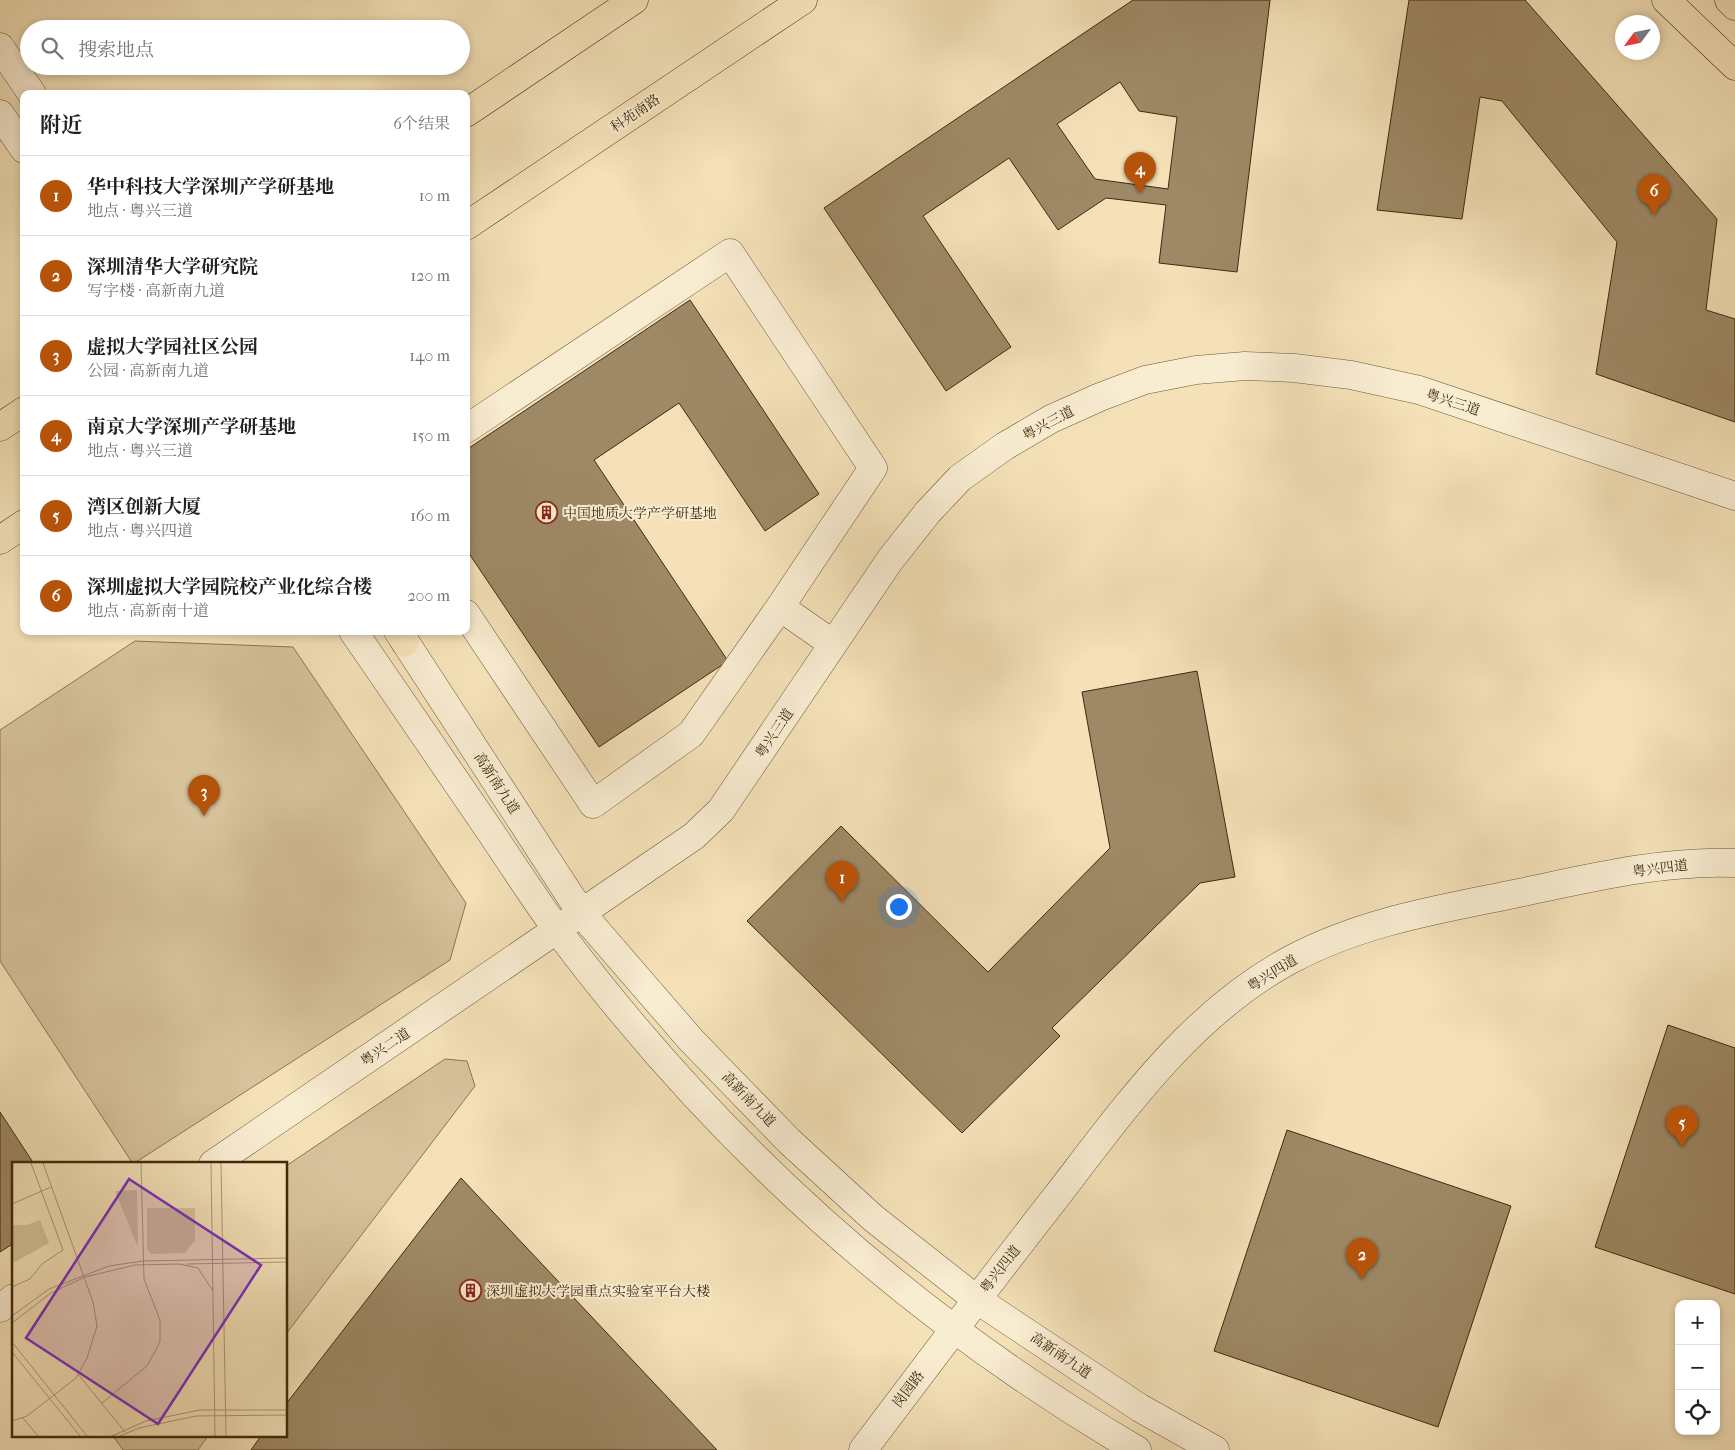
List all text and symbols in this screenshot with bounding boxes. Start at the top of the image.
north arrow [1615,15,1660,60]
search box [20,20,470,75]
icon: search [38,34,66,62]
text: 搜索地点 [78,39,154,61]
street label: 科苑南路 [607,91,663,136]
text: 附近 [40,113,82,137]
text: 6个结果 [393,114,450,133]
pin: 4 [1124,152,1156,193]
pin: 6 [1638,174,1670,215]
text: 华中科技大学深圳产学研基地 [87,176,334,198]
text: 1 [53,186,59,205]
text: 10 m [419,186,450,205]
text: 地点 · 粤兴三道 [87,201,193,220]
text: 深圳清华大学研究院 [87,256,258,278]
text: 2 [52,266,60,285]
text: 120 m [411,266,450,285]
text: 写字楼 · 高新南九道 [87,281,225,300]
text: 虚拟大学园社区公园 [87,336,258,358]
text: 3 [53,346,59,365]
text: 140 m [409,346,450,365]
text: 公园 · 高新南九道 [87,361,209,380]
street label: 粤兴三道 [1424,386,1482,419]
street label: 粤兴三道 [1020,403,1077,444]
text: 南京大学深圳产学研基地 [87,416,296,438]
text: 4 [51,426,61,445]
text: 150 m [412,426,450,445]
text: 地点 · 粤兴三道 [87,441,193,460]
text: 湾区创新大厦 [87,496,201,518]
building icon: 中国地质大学产学研基地 [535,501,559,525]
place label: 中国地质大学产学研基地 [563,505,717,522]
text: 5 [53,506,59,525]
text: 160 m [410,506,450,525]
text: 地点 · 粤兴四道 [87,521,193,540]
text: 深圳虚拟大学园院校产业化综合楼 [87,576,372,598]
text: 6 [52,586,60,605]
text: 200 m [407,586,450,605]
text: 地点 · 高新南十道 [87,601,209,620]
street label: 粤兴三道 [752,705,797,761]
street label: 高新南九道 [470,749,523,817]
pin: 3 [188,775,220,816]
street label: 粤兴四道 [1631,857,1689,880]
pin: 1 [826,861,858,902]
your location [886,894,912,920]
street label: 粤兴四道 [1244,951,1301,995]
street label: 粤兴二道 [357,1025,413,1070]
street label: 高新南九道 [718,1068,779,1130]
pin: 5 [1666,1106,1698,1147]
inset map [12,1162,288,1438]
pin: 2 [1346,1238,1378,1279]
street label: 粤兴四道 [976,1242,1024,1297]
building icon: 深圳虚拟大学园重点实验室平台大楼 [458,1279,482,1303]
place label: 深圳虚拟大学园重点实验室平台大楼 [486,1283,710,1300]
map controls [1675,1300,1720,1435]
button: + [1675,1300,1720,1345]
street label: 高新南九道 [1027,1329,1094,1382]
button: − [1675,1345,1720,1390]
street label: 岗园路 [889,1367,928,1411]
button: locate [1675,1390,1720,1435]

